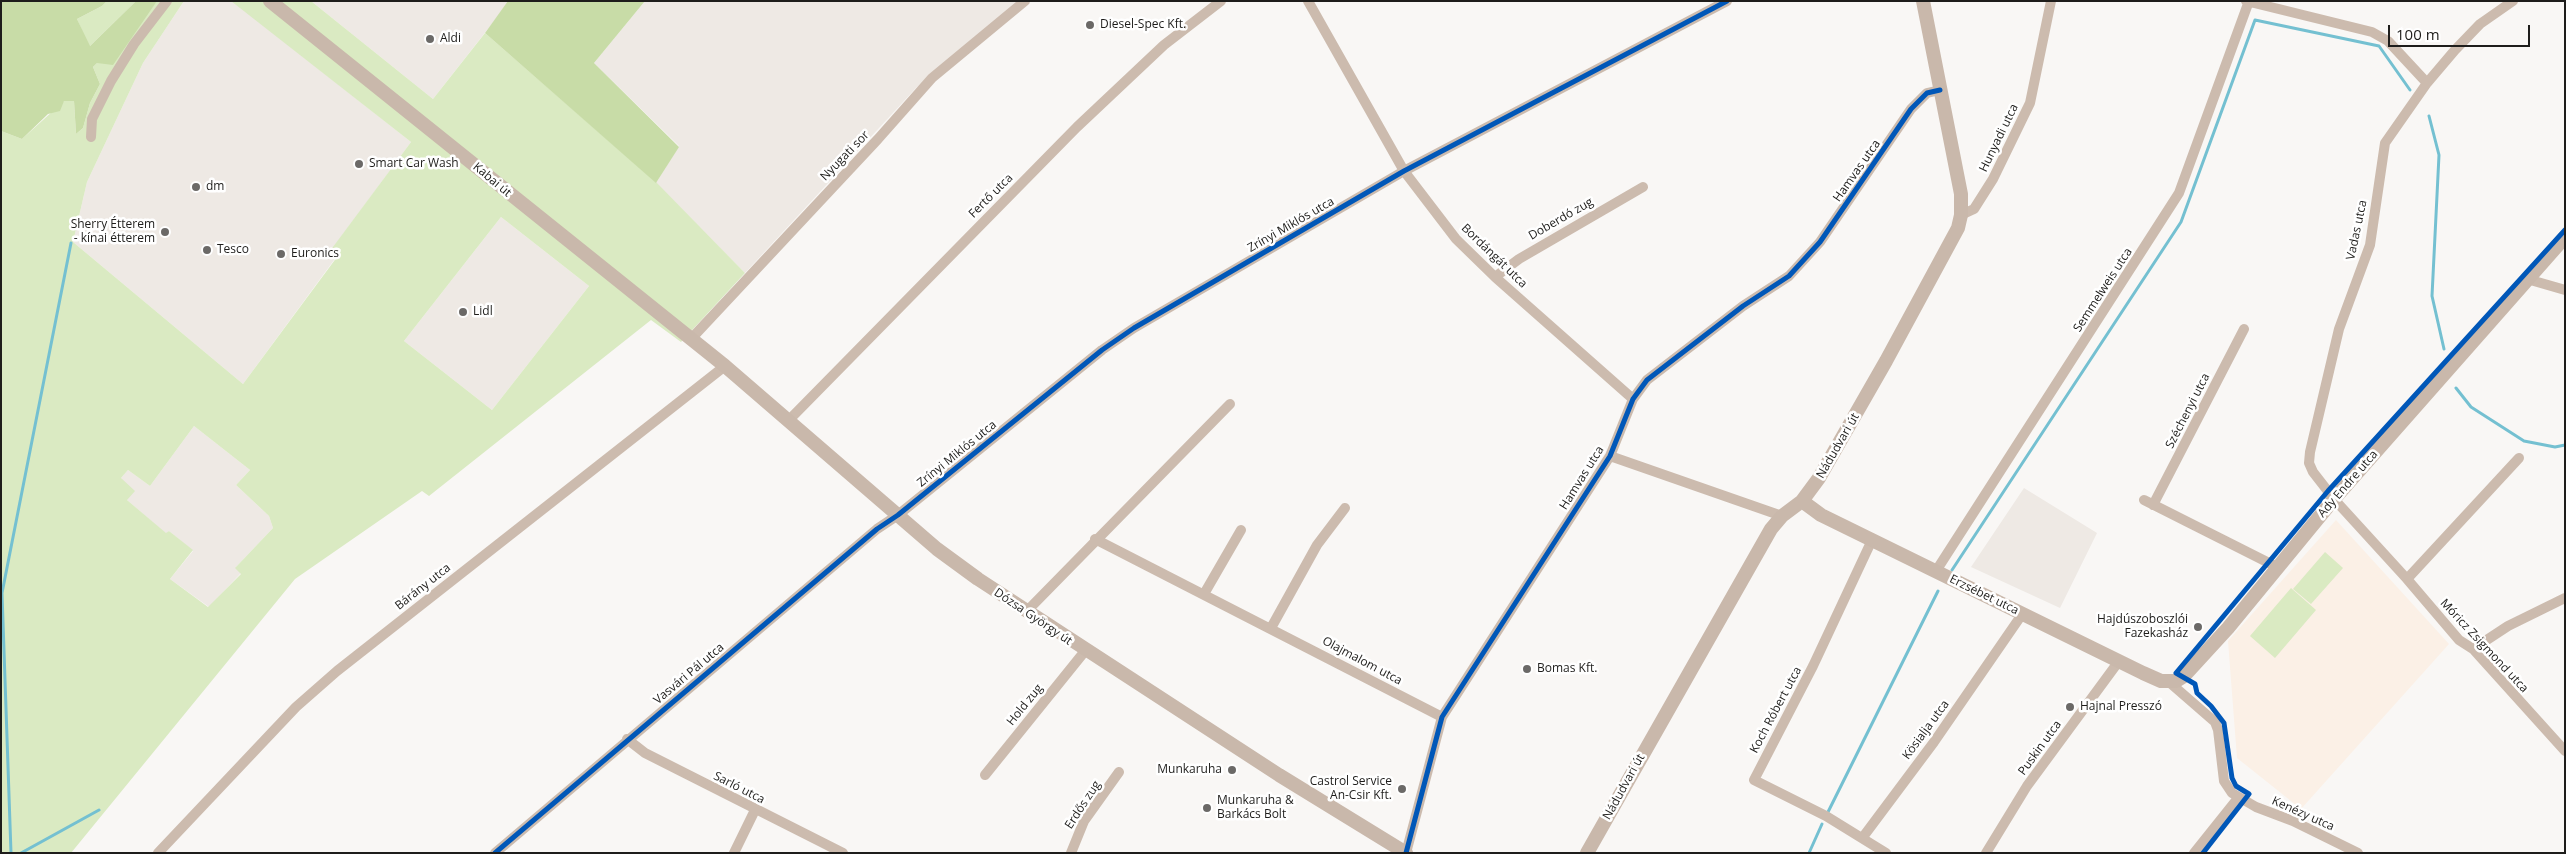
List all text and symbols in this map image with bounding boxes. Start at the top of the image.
scale bar [2391,15,2534,47]
place label: Diesel-Spec Kft. [1100,18,1186,32]
marker: Diesel-Spec Kft. [1084,19,1096,31]
text: 100 m [2396,24,2440,44]
place label: Aldi [440,32,461,46]
marker: Aldi [424,33,436,45]
street label: Hunyadi utca [1976,102,2022,174]
street label: Nyugati sor [818,128,872,184]
street label: Hamvas utca [1830,137,1884,205]
place label: Smart Car Wash [369,157,459,171]
marker: Smart Car Wash [353,158,365,170]
street label: Kabai út [470,160,514,200]
street label: Fertő utca [966,171,1016,221]
place label: dm [206,180,224,194]
marker: dm [190,181,202,193]
street label: Zrínyi Miklós utca [1245,194,1337,256]
street label: Doberdó zug [1526,195,1596,243]
street label: Vadas utca [2344,199,2370,261]
place label: Sherry Étterem - kínai étterem [71,218,155,246]
street label: Bordángát utca [1458,221,1530,291]
marker: Sherry Étterem - kínai étterem [159,226,171,238]
place label: Tesco [217,243,249,257]
marker: Tesco [201,244,213,256]
street label: Semmelweis utca [2070,245,2136,335]
place label: Euronics [291,247,339,261]
marker: Euronics [275,248,287,260]
place label: Lidl [473,305,493,319]
marker: Lidl [457,306,469,318]
street label: Széchenyi utca [2163,371,2213,451]
street label: Nádudvari út [1813,411,1863,481]
street label: Zrínyi Miklós utca [915,418,999,490]
street label: Hamvas utca [1557,444,1607,512]
street label: Ady Endre utca [2315,447,2381,521]
street label: Bárány utca [392,561,454,613]
street label: Erzsébet utca [1947,572,2021,618]
street label: Dózsa György út [991,586,1075,648]
street label: Móricz Zsigmond utca [2437,596,2531,696]
place label: Hajdúszoboszlói Fazekasház [2097,613,2188,641]
marker: Hajdúszoboszlói Fazekasház [2192,621,2204,633]
street label: Olajmalom utca [1320,634,1404,688]
street label: Vasvári Pál utca [651,640,727,708]
place label: Bomas Kft. [1537,662,1597,676]
marker: Bomas Kft. [1521,663,1533,675]
street label: Koch Róbert utca [1747,664,1805,756]
street label: Hold zug [1004,681,1046,729]
street label: Kösialja utca [1900,698,1952,762]
place label: Hajnal Presszó [2080,700,2162,714]
marker: Hajnal Presszó [2064,701,2076,713]
street label: Puskin utca [2015,718,2065,778]
street label: Nádudvari út [1600,752,1648,822]
place label: Munkaruha [1157,763,1222,777]
marker: Munkaruha [1226,764,1238,776]
street label: Sarló utca [711,769,767,807]
place label: Castrol Service An-Csir Kft. [1310,775,1392,803]
street label: Erdős zug [1062,778,1104,832]
marker: Castrol Service An-Csir Kft. [1396,783,1408,795]
place label: Munkaruha & Barkács Bolt [1217,794,1294,822]
street label: Kenézy utca [2269,794,2337,834]
marker: Munkaruha & Barkács Bolt [1201,802,1213,814]

